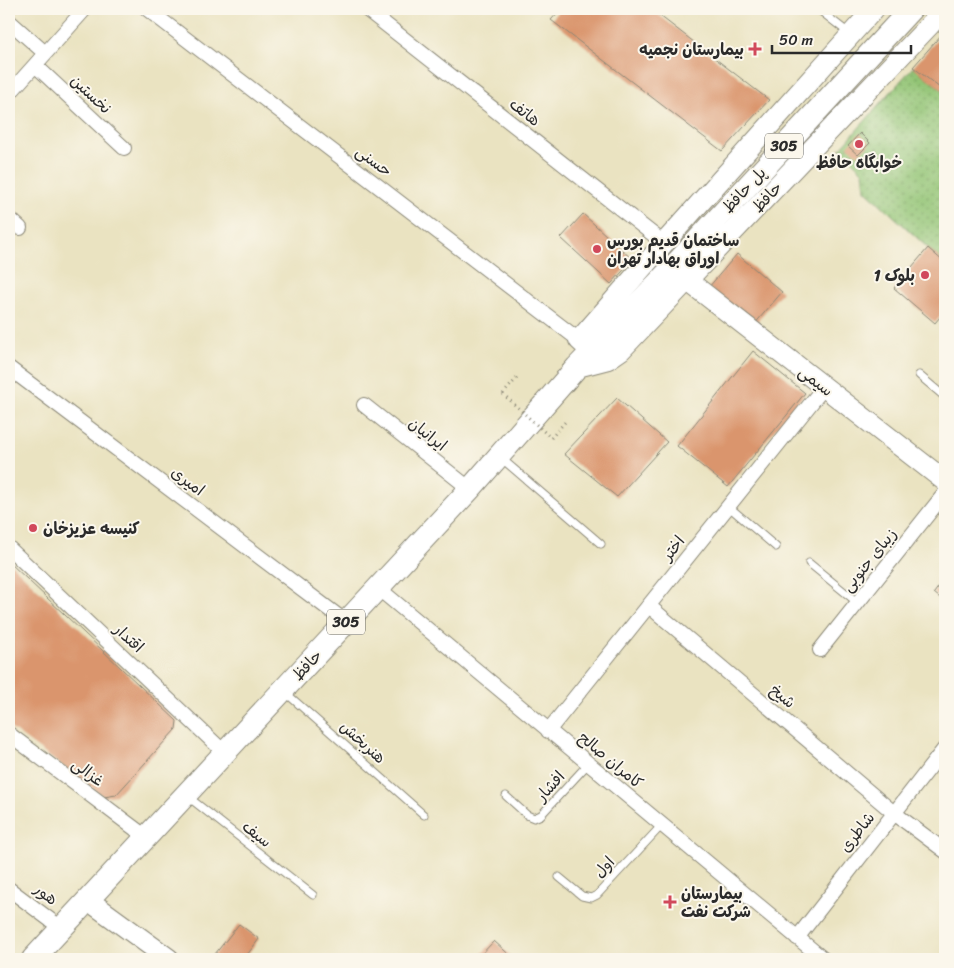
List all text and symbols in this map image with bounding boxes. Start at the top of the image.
scale bar [772,22,910,54]
text: 50 m [779,27,814,53]
place label: بیمارستان نجمیه [639,35,744,64]
marker: بیمارستان نجمیه [748,42,762,56]
street label: نخستین [63,67,119,121]
street label: هاتف [503,90,547,134]
road number: 305 [765,134,803,158]
street label: حسنی [349,137,399,185]
marker: خوابگاه حافظ [853,138,865,150]
place label: خوابگاه حافظ [816,148,902,177]
street label: پل حافظ [718,163,770,217]
street label: حافظ [748,178,786,216]
place label: ساختمان قدیم بورس اوراق بهادار تهران [607,226,739,273]
marker: ساختمان قدیم بورس اوراق بهادار تهران [591,243,603,255]
place label: بلوک 1 [874,261,915,290]
marker: بلوک 1 [919,269,931,281]
street label: سیمی [792,358,840,404]
street label: ایرانیان [402,409,454,459]
street label: امیری [165,458,211,504]
place label: کنیسه عزیزخان [43,514,140,543]
street label: زیبای جنوبی [834,521,904,599]
marker: کنیسه عزیزخان [27,522,39,534]
street label: اختر [652,529,693,569]
road number: 305 [327,610,365,634]
street label: اقتدار [105,615,151,660]
street label: حافظ [284,642,330,688]
street label: شیخ [763,676,803,716]
street label: هنربخش [333,713,393,771]
street label: کامران صالح [572,724,650,796]
street label: غزالی [65,750,111,794]
street label: افشار [526,764,572,810]
street label: شاطری [832,805,882,859]
street label: سیف [236,813,278,855]
street label: اول [586,849,622,885]
street label: هور [27,875,64,913]
place label: بیمارستان شرکت نفت [681,879,751,926]
marker: بیمارستان شرکت نفت [663,895,677,909]

